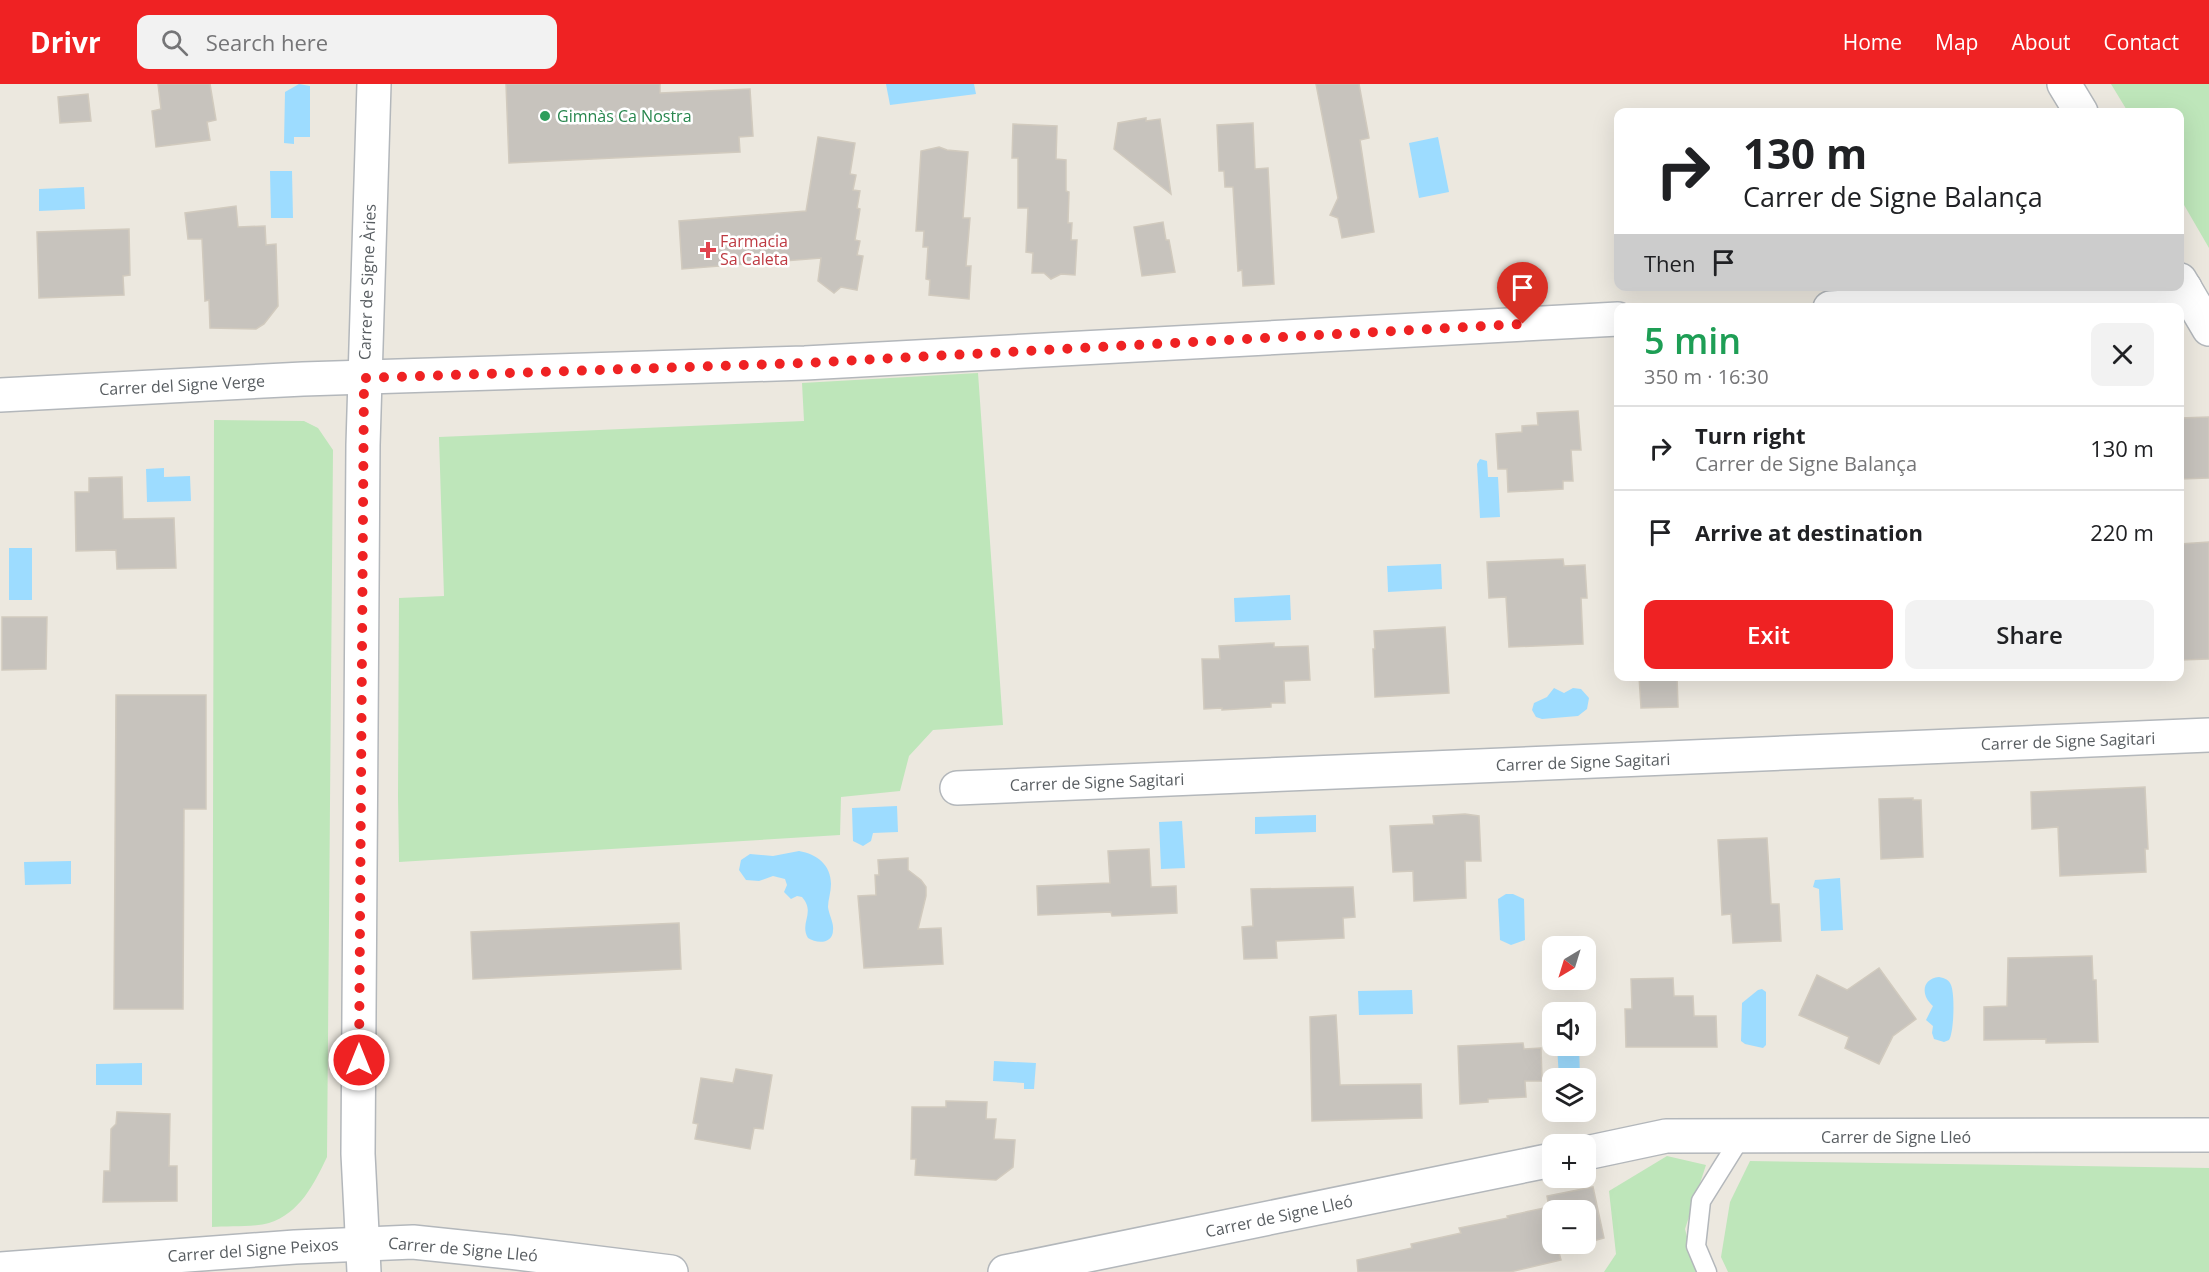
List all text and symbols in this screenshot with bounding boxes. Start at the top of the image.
search box [137,15,557,69]
text: Drivr [30,23,101,61]
icon: search [158,26,191,59]
text: Search here [206,27,328,57]
text: Home [1843,28,1902,56]
text: Map [1935,28,1978,56]
text: About [2011,28,2071,56]
text: Contact [2104,28,2179,56]
place label: Gimnàs Ca Nostra [557,105,692,127]
marker: Gimnàs Ca Nostra [538,109,552,123]
text: 130 m [1743,124,1867,181]
icon: right [1644,132,1722,210]
text: Carrer de Signe Balança [1743,178,2043,215]
street label: Carrer de Signe Àries [353,203,381,361]
place label: Farmacia Sa Caleta [720,230,788,270]
marker: Farmacia Sa Caleta [701,243,715,257]
icon: arrive [1707,246,1740,279]
text: Then [1644,248,1695,278]
pin [1497,262,1548,324]
icon: arrive [1506,271,1539,304]
text: 5 min [1644,316,1741,365]
button: close [2091,323,2154,386]
text: 350 m · 16:30 [1644,363,1769,390]
street label: Carrer del Signe Verge [99,370,265,400]
text: Turn right [1695,420,1806,450]
icon: right [1644,432,1677,465]
text: 130 m [2090,433,2154,463]
text: Carrer de Signe Balança [1695,450,1917,477]
icon: arrive [1644,516,1677,549]
text: Arrive at destination [1695,517,1923,547]
text: 220 m [2090,517,2154,547]
button: Exit [1644,600,1893,669]
button: Share [1905,600,2154,669]
street label: Carrer de Signe Sagitari [1980,727,2156,755]
street label: Carrer de Signe Sagitari [1495,748,1671,776]
street label: Carrer de Signe Sagitari [1009,768,1185,796]
north arrow [1542,936,1596,990]
map controls [1542,936,1596,1254]
button: sound [1542,1002,1596,1056]
position arrow [327,1028,391,1092]
button: layers [1542,1068,1596,1122]
street label: Carrer de Signe Lleó [1821,1126,1971,1148]
button: + [1542,1134,1596,1188]
street label: Carrer de Signe Lleó [1203,1190,1355,1242]
button: − [1542,1200,1596,1254]
street label: Carrer de Signe Lleó [387,1232,539,1266]
street label: Carrer del Signe Peixos [167,1233,339,1267]

